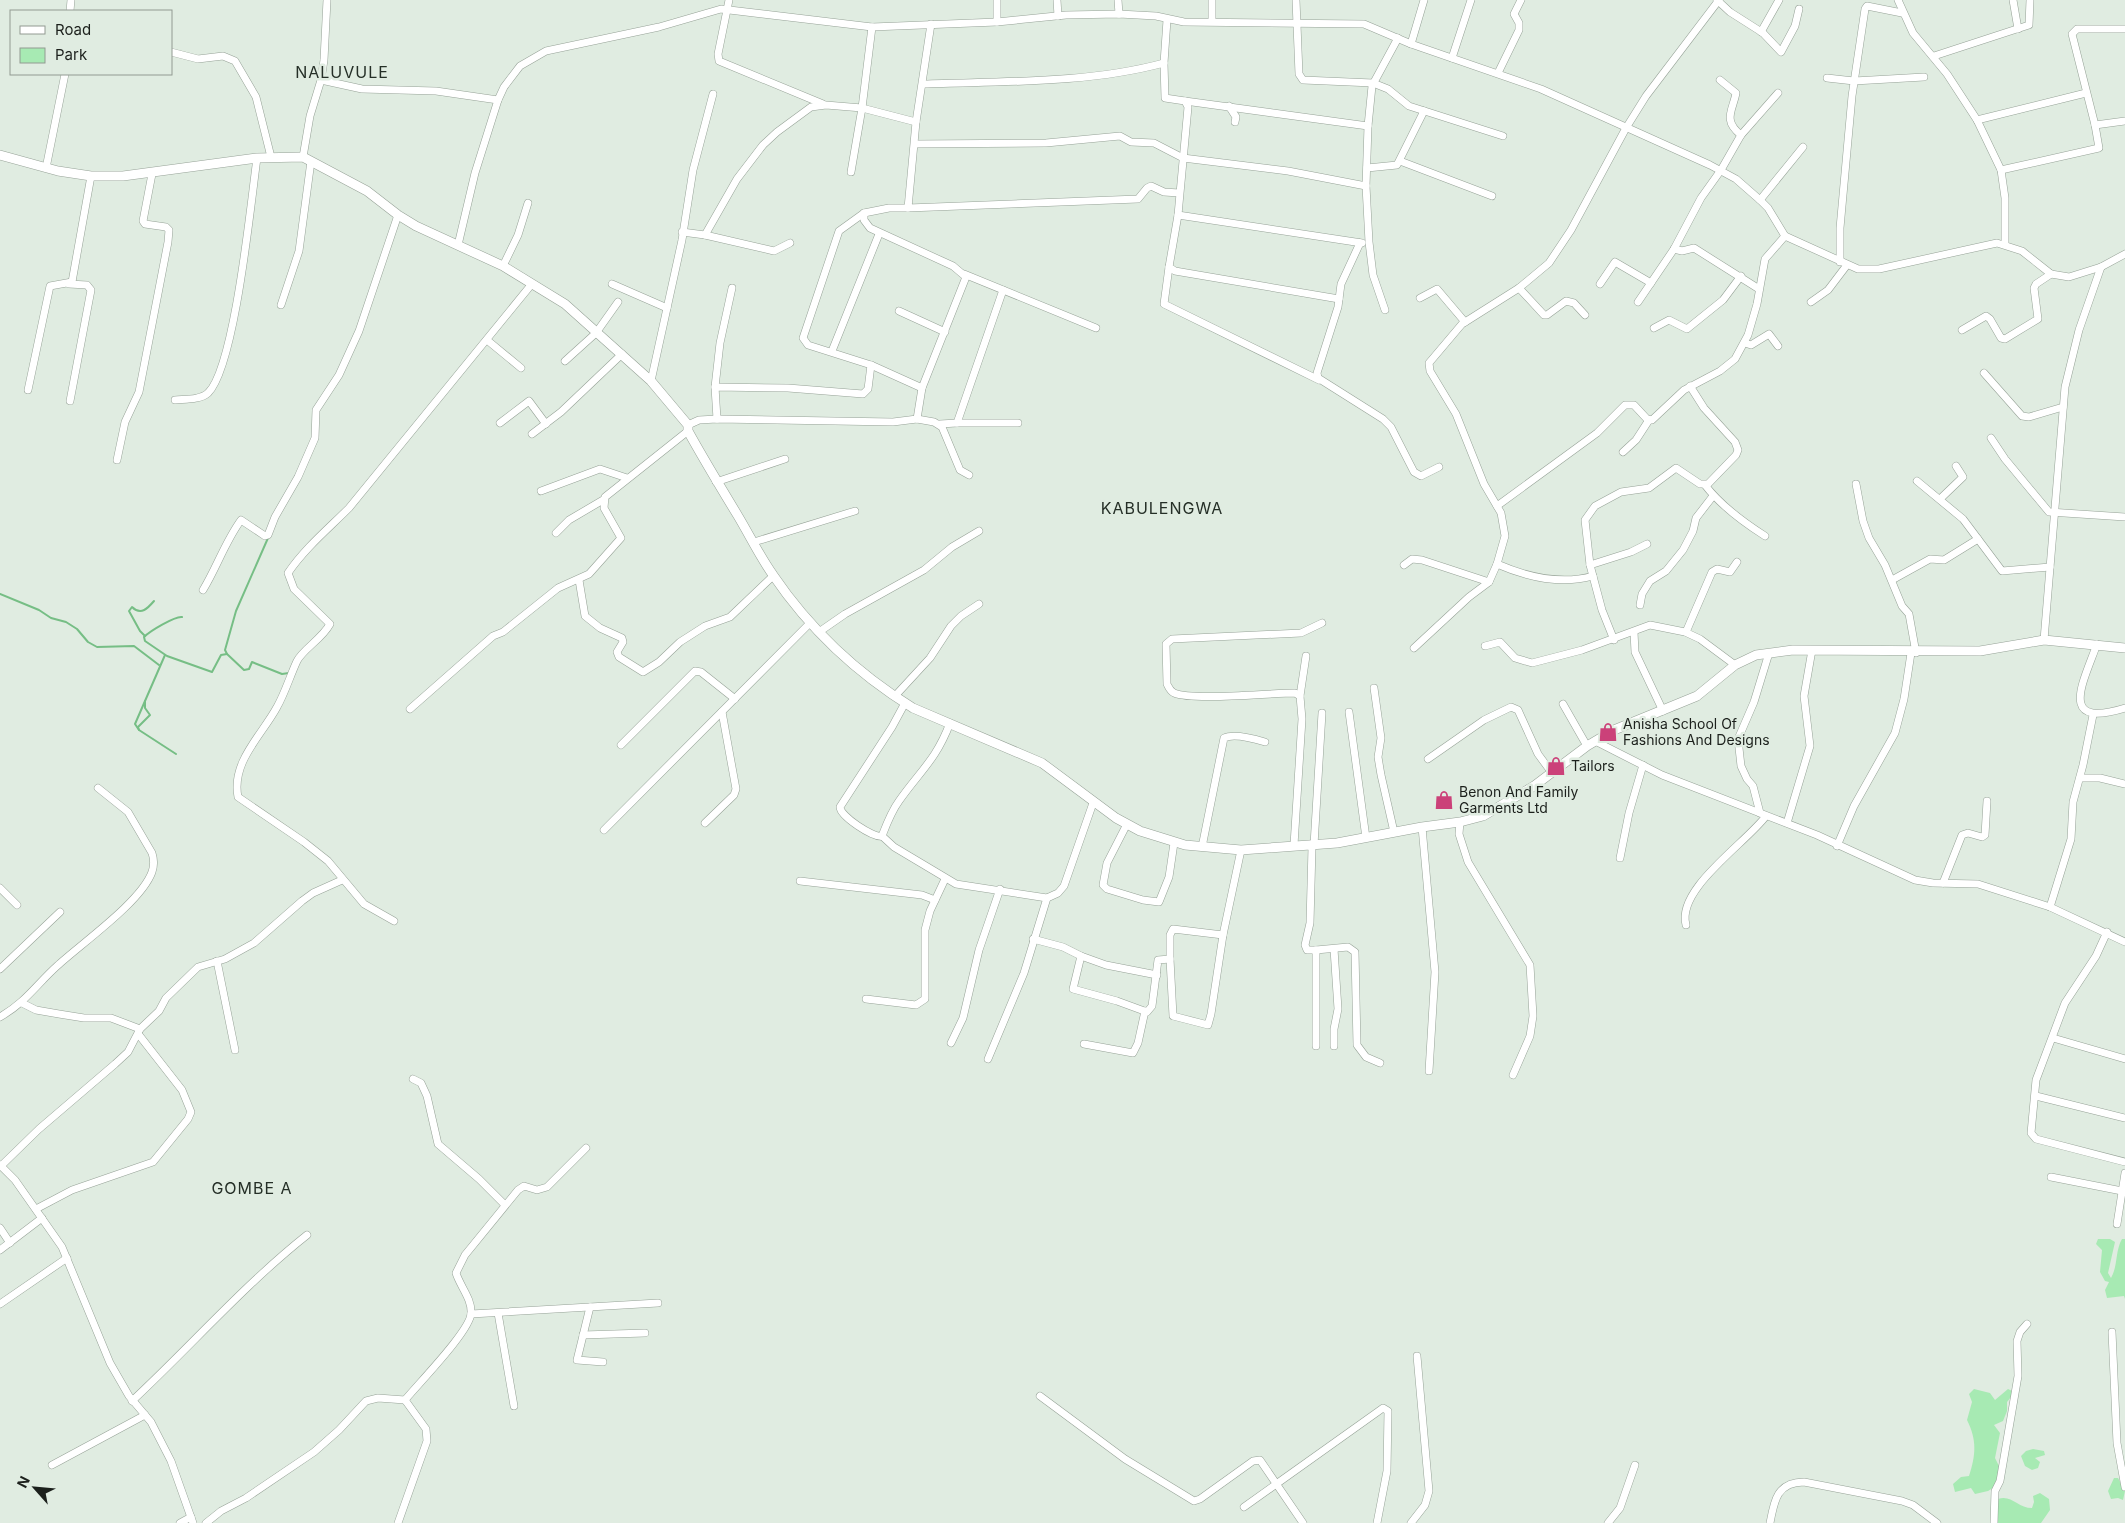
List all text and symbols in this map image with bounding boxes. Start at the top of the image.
legend [10,10,172,75]
text: Road [55,20,91,39]
text: Park [55,45,88,64]
district label: NALUVULE [295,62,389,82]
district label: KABULENGWA [1101,498,1223,518]
place label: Anisha School Of Fashions And Designs [1623,715,1770,748]
shop icon: Anisha School Of Fashions And Designs [1597,721,1619,743]
shop icon: Tailors [1545,755,1567,777]
place label: Tailors [1571,757,1615,774]
place label: Benon And Family Garments Ltd [1459,783,1579,816]
shop icon: Benon And Family Garments Ltd [1433,789,1455,811]
district label: GOMBE A [211,1178,293,1198]
north arrow [10,1463,60,1513]
text: N [13,1473,33,1490]

